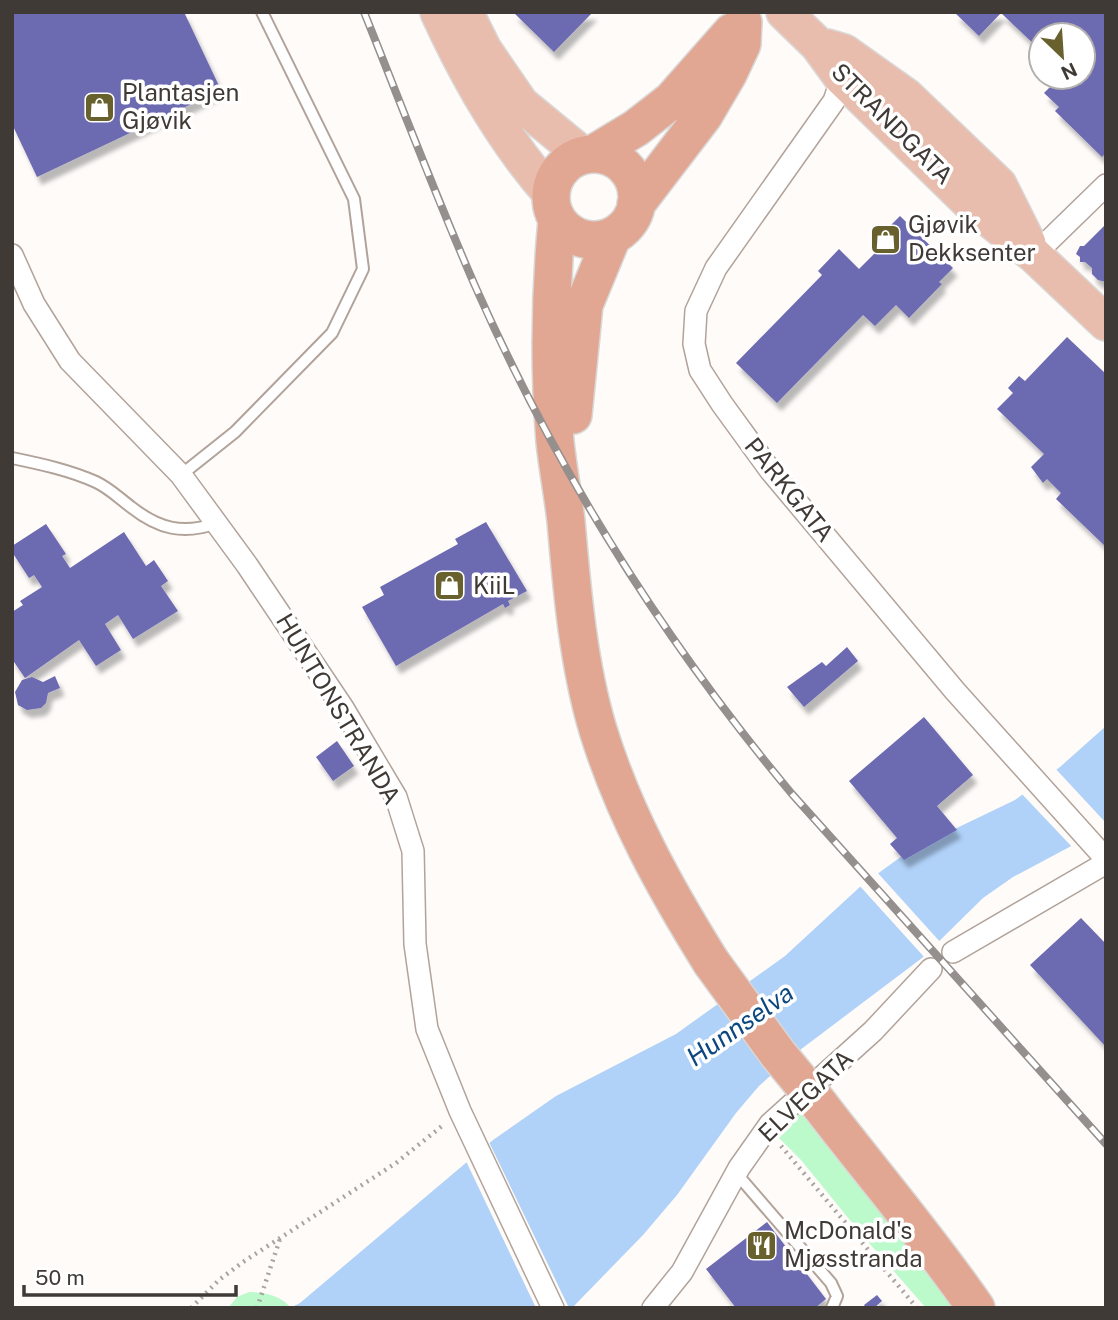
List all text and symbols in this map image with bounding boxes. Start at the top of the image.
north arrow [1027,21,1097,91]
street label: STRANDGATA [826,57,959,190]
text: N [1058,58,1081,85]
place label: Plantasjen Gjøvik [122,78,239,134]
shop icon: Plantasjen Gjøvik [82,90,116,124]
place label: Gjøvik Dekksenter [908,210,1036,266]
shop icon: Gjøvik Dekksenter [868,222,902,256]
street label: PARKGATA [739,432,840,547]
shop icon: KiiL [433,569,467,603]
place label: KiiL [473,571,515,599]
street label: HUNTONSTRANDA [271,608,407,809]
water label: Hunnselva [681,977,799,1073]
street label: ELVEGATA [752,1043,858,1147]
place label: McDonald's Mjøsstranda [784,1216,923,1272]
restaurant icon: McDonald's Mjøsstranda [744,1228,778,1262]
scale bar [24,1254,236,1298]
text: 50 m [35,1265,85,1290]

